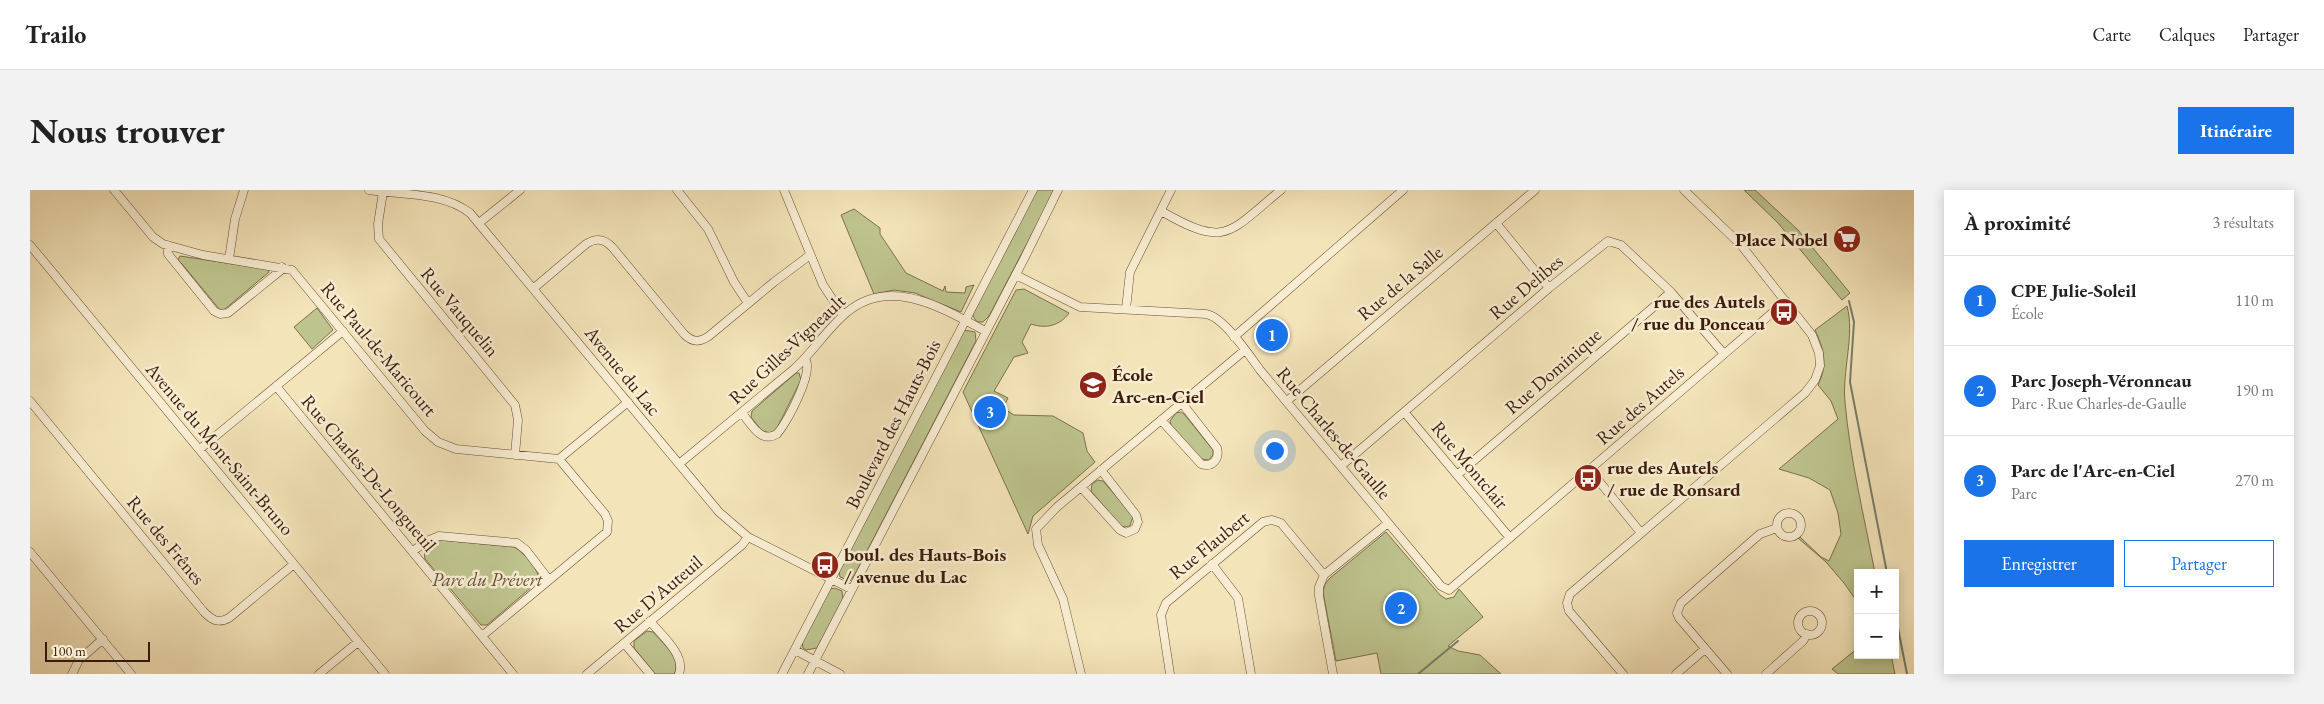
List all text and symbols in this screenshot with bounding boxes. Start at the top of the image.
text: Trailo [25,19,86,50]
text: Carte [2092,23,2131,46]
text: Calques [2159,23,2215,46]
text: Partager [2243,23,2299,46]
button: Itinéraire [2178,107,2294,154]
text: Nous trouver [30,108,225,153]
text: À proximité [1964,209,2071,236]
text: 3 résultats [2212,212,2274,233]
supermarket icon: Place Nobel [1832,224,1862,254]
place label: Place Nobel [1735,227,1829,252]
street label: Rue de la Salle [1352,240,1448,326]
street label: Rue Delibes [1484,249,1568,325]
street label: Rue Vauquelin [415,262,505,362]
street label: Rue Paul-de-Maricourt [315,276,443,422]
text: CPE Julie-Soleil [2011,278,2136,303]
street label: Rue Gilles-Vigneault [723,288,851,410]
place label: rue des Autels / rue du Ponceau [1631,289,1766,336]
text: 1 [1976,290,1984,311]
text: 110 m [2235,290,2274,311]
bus stop icon: rue des Autels / rue du Ponceau [1769,297,1799,327]
text: École [2011,303,2044,324]
pin: 1 [1256,316,1288,354]
street label: Avenue du Lac [579,320,667,421]
street label: Rue Dominique [1500,322,1606,420]
street label: Boulevard des Hauts-Bois [840,335,946,513]
street label: Avenue du Mont-Saint-Bruno [140,357,300,541]
street label: Rue des Autels [1591,360,1689,450]
place label: École Arc-en-Ciel [1111,362,1205,409]
street label: Rue Charles-de-Gaulle [1271,362,1397,504]
text: Parc Joseph-Véronneau [2011,368,2192,393]
school or university icon: École Arc-en-Ciel [1078,370,1108,400]
text: 2 [1976,380,1984,401]
text: 190 m [2235,380,2274,401]
street label: Rue Charles-De-Longueuil [296,389,442,557]
pin: 3 [974,393,1006,431]
text: Parc · Rue Charles-de-Gaulle [2011,393,2186,414]
street label: Rue Montclair [1426,416,1515,515]
your location [1262,438,1288,464]
place label: rue des Autels / rue de Ronsard [1607,455,1741,502]
text: Parc de l'Arc-en-Ciel [2011,458,2175,483]
bus stop icon: rue des Autels / rue de Ronsard [1573,463,1603,493]
text: 3 [1976,470,1984,491]
text: 270 m [2235,470,2274,491]
text: Parc [2011,483,2037,504]
street label: Rue des Frênes [121,490,211,590]
street label: Rue Flaubert [1164,505,1254,585]
button: Enregistrer [1964,540,2114,587]
button: Partager [2124,540,2274,587]
place label: boul. des Hauts-Bois / avenue du Lac [844,542,1006,589]
street label: Rue D'Auteuil [608,549,708,639]
bus stop icon: boul. des Hauts-Bois / avenue du Lac [810,550,840,580]
park label: Parc du Prévert [432,567,544,592]
map controls [1854,569,1899,659]
button: + [1854,569,1899,614]
pin: 2 [1385,589,1417,627]
button: − [1854,614,1899,659]
scale bar [45,639,150,662]
text: 100 m [52,642,86,660]

